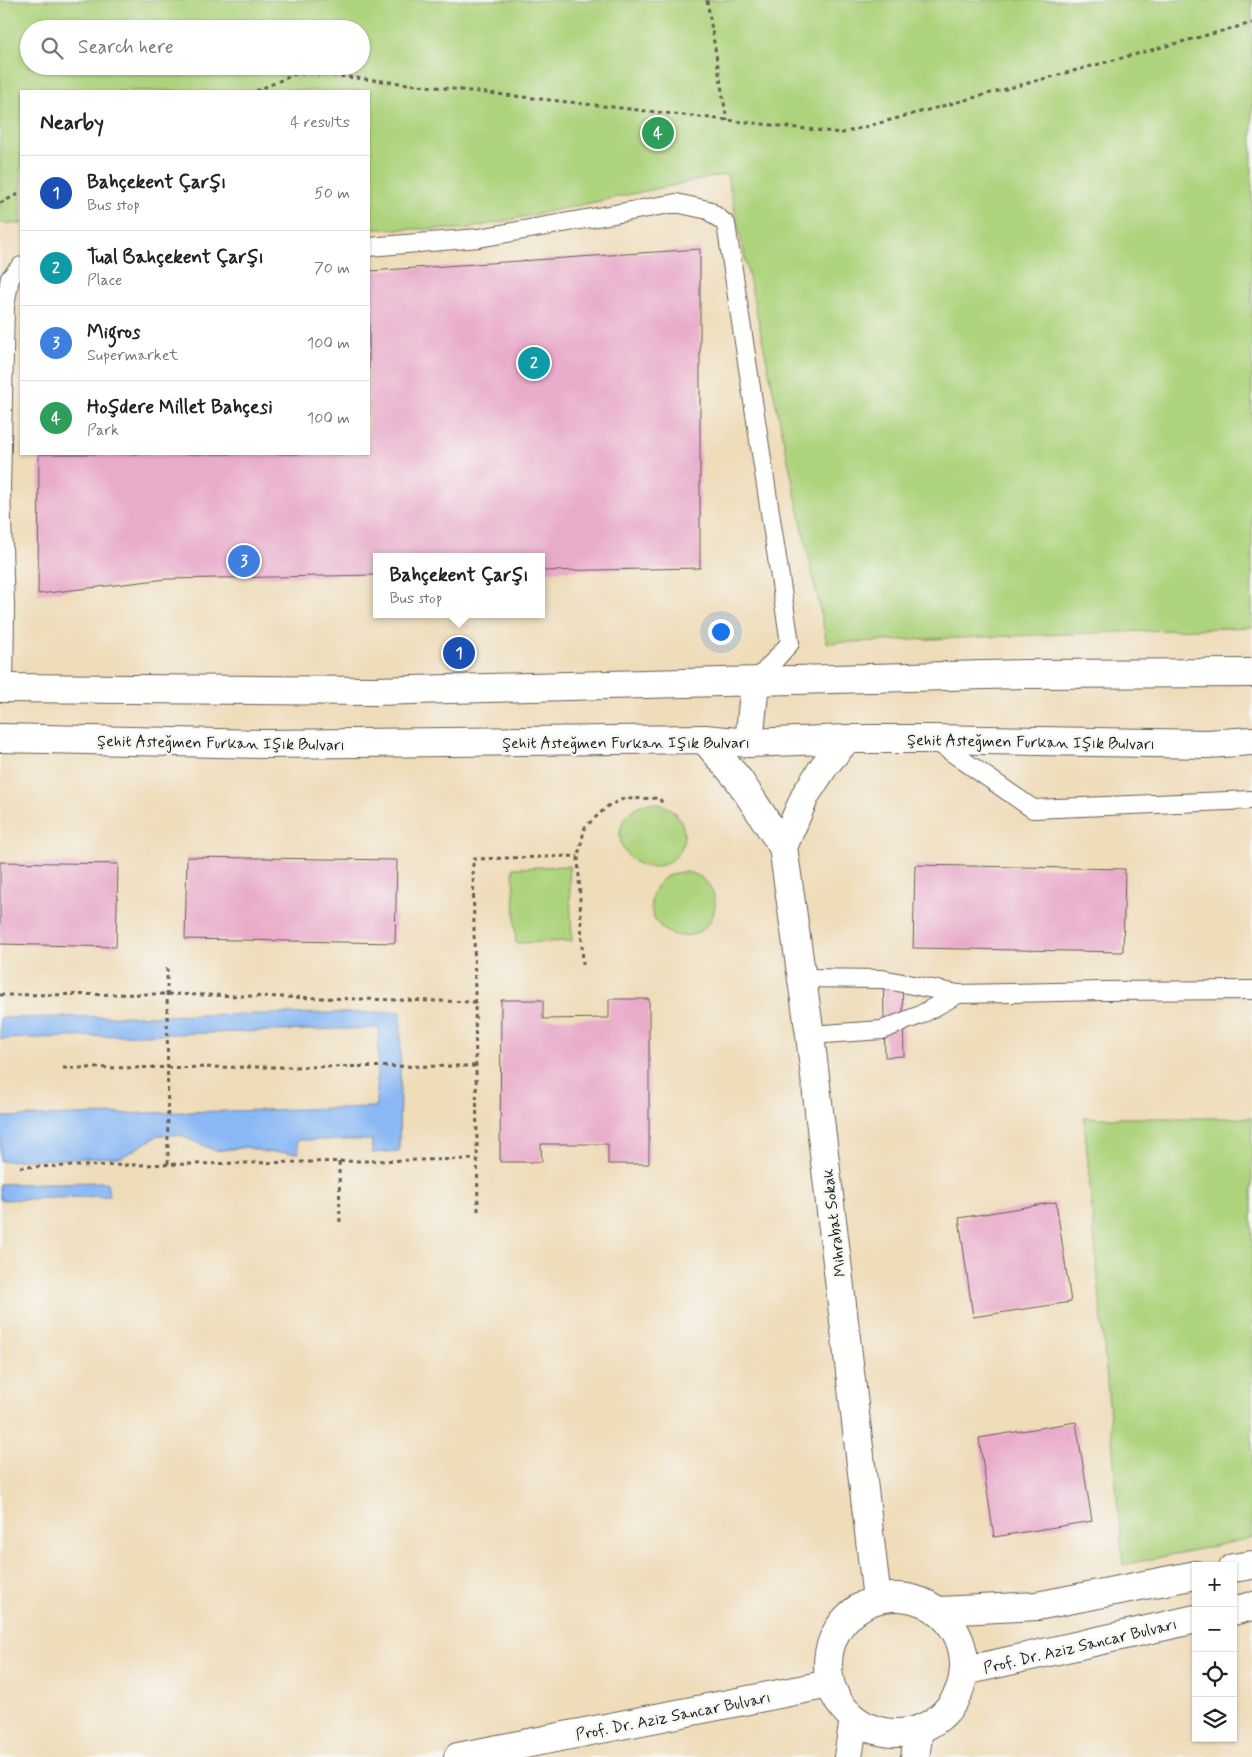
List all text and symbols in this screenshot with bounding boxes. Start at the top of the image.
search box [20,20,370,75]
icon: search [38,34,66,62]
text: Search here [78,35,174,60]
text: Nearby [40,109,104,137]
text: 4 results [290,112,350,133]
pin: 4 [642,114,674,152]
text: Bahçekent Çarşı [87,170,226,195]
text: 1 [52,183,60,204]
text: 50 m [314,183,350,204]
text: Bus stop [87,195,140,216]
text: Tual Bahçekent Çarşı [87,245,264,270]
text: 2 [52,258,60,279]
text: 70 m [314,258,350,279]
text: Place [87,270,122,291]
text: Migros [87,320,140,345]
text: 3 [52,333,60,354]
text: 100 m [307,333,350,354]
pin: 2 [518,344,550,382]
text: Supermarket [87,345,178,366]
text: Hoşdere Millet Bahçesi [87,395,273,420]
text: 4 [51,408,61,429]
text: 100 m [307,408,350,429]
text: Park [87,420,119,441]
pin: 3 [228,542,260,580]
popup [373,553,545,618]
text: Bahçekent Çarşı [389,563,529,588]
text: Bus stop [389,588,442,609]
your location [708,619,734,645]
pin: 1 [443,634,475,672]
street label: Şehit Asteğmen Furkan Işık Bulvarı [907,730,1155,755]
street label: Şehit Asteğmen Furkan Işık Bulvarı [97,731,345,756]
street label: Şehit Asteğmen Furkan Işık Bulvarı [502,733,750,754]
street label: Mihrabat Sokak [817,1168,852,1278]
map controls [1192,1562,1237,1742]
button: + [1192,1562,1237,1607]
button: − [1192,1607,1237,1652]
street label: Prof. Dr. Aziz Sancar Bulvarı [981,1614,1179,1679]
button: locate [1192,1652,1237,1697]
street label: Prof. Dr. Aziz Sancar Bulvarı [574,1687,773,1746]
button: layers [1192,1697,1237,1742]

